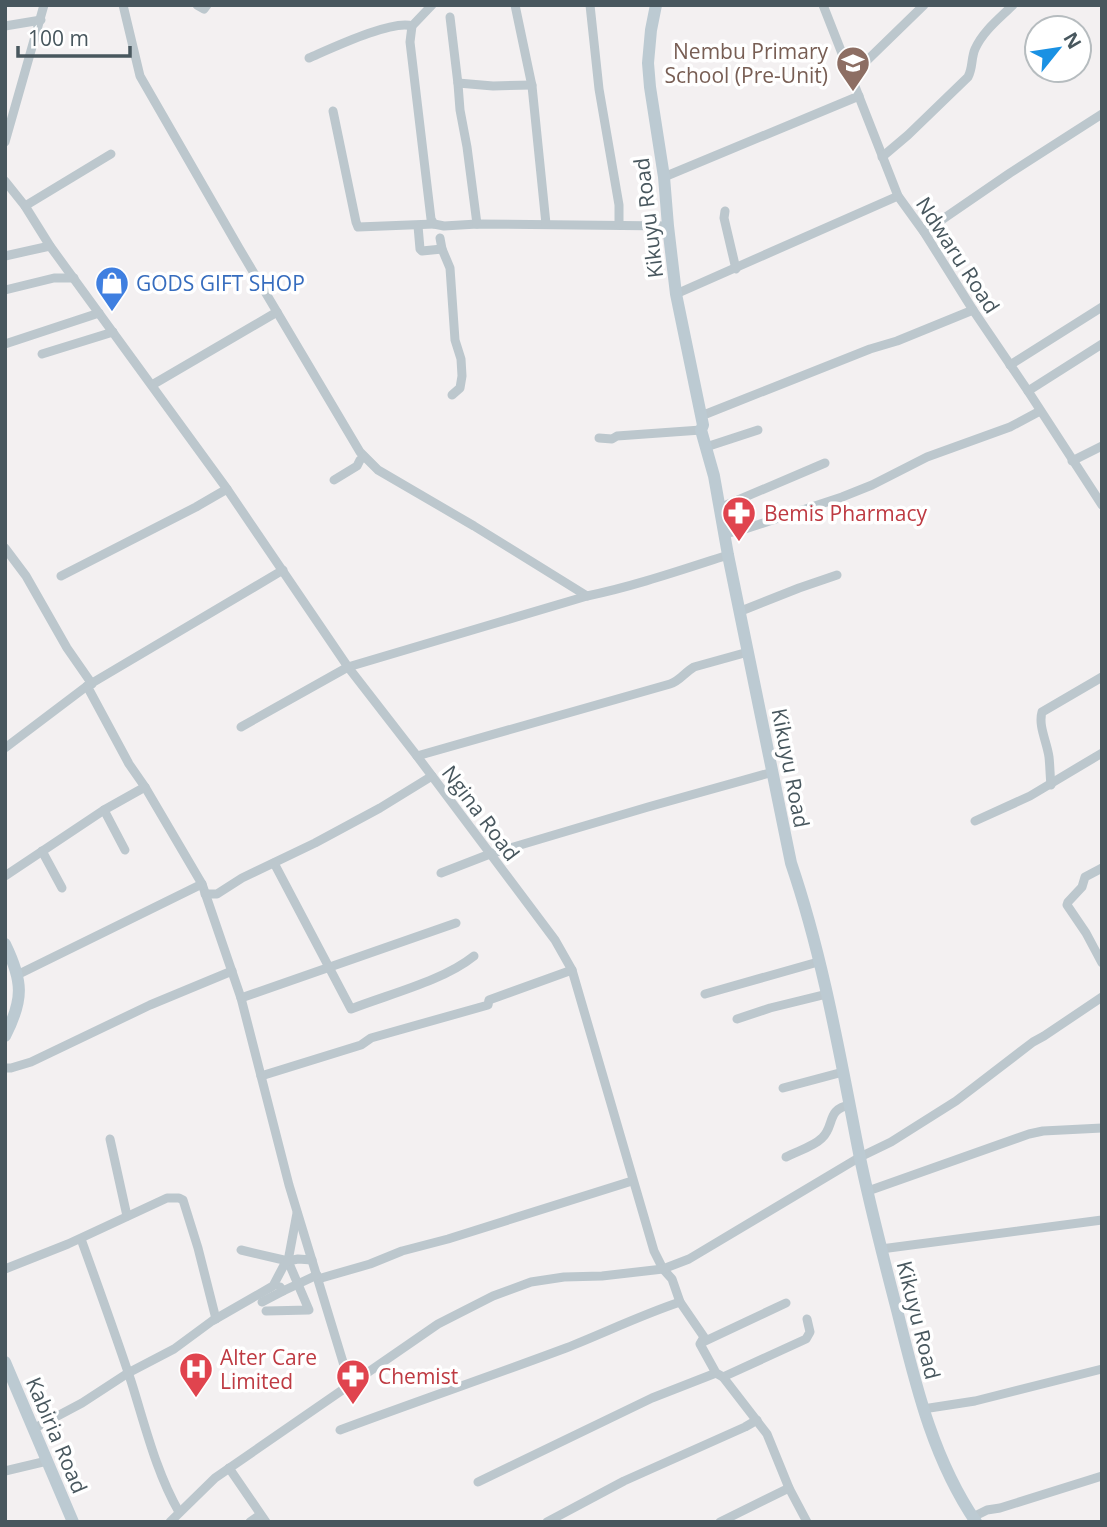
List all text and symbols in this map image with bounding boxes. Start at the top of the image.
scale bar [18,14,130,58]
north arrow [1023,14,1093,84]
text: 100 m [28,24,89,52]
text: N [1058,27,1088,54]
place label: Nembu Primary School (Pre-Unit) [664,37,828,89]
school or university icon: Nembu Primary School (Pre-Unit) [834,44,872,93]
street label: Kikuyu Road [627,156,669,280]
street label: Ndwaru Road [910,191,1006,319]
shop icon: GODS GIFT SHOP [93,264,131,313]
place label: GODS GIFT SHOP [136,269,305,297]
pharmacy icon: Bemis Pharmacy [720,494,758,543]
place label: Bemis Pharmacy [764,499,927,527]
street label: Kikuyu Road [766,706,816,830]
street label: Ngina Road [436,760,526,866]
street label: Kikuyu Road [891,1258,947,1382]
place label: Alter Care Limited [220,1343,317,1395]
hospital icon: Alter Care Limited [177,1350,215,1399]
pharmacy icon: Chemist [334,1357,372,1406]
place label: Chemist [378,1362,458,1390]
street label: Kabiria Road [20,1373,94,1497]

